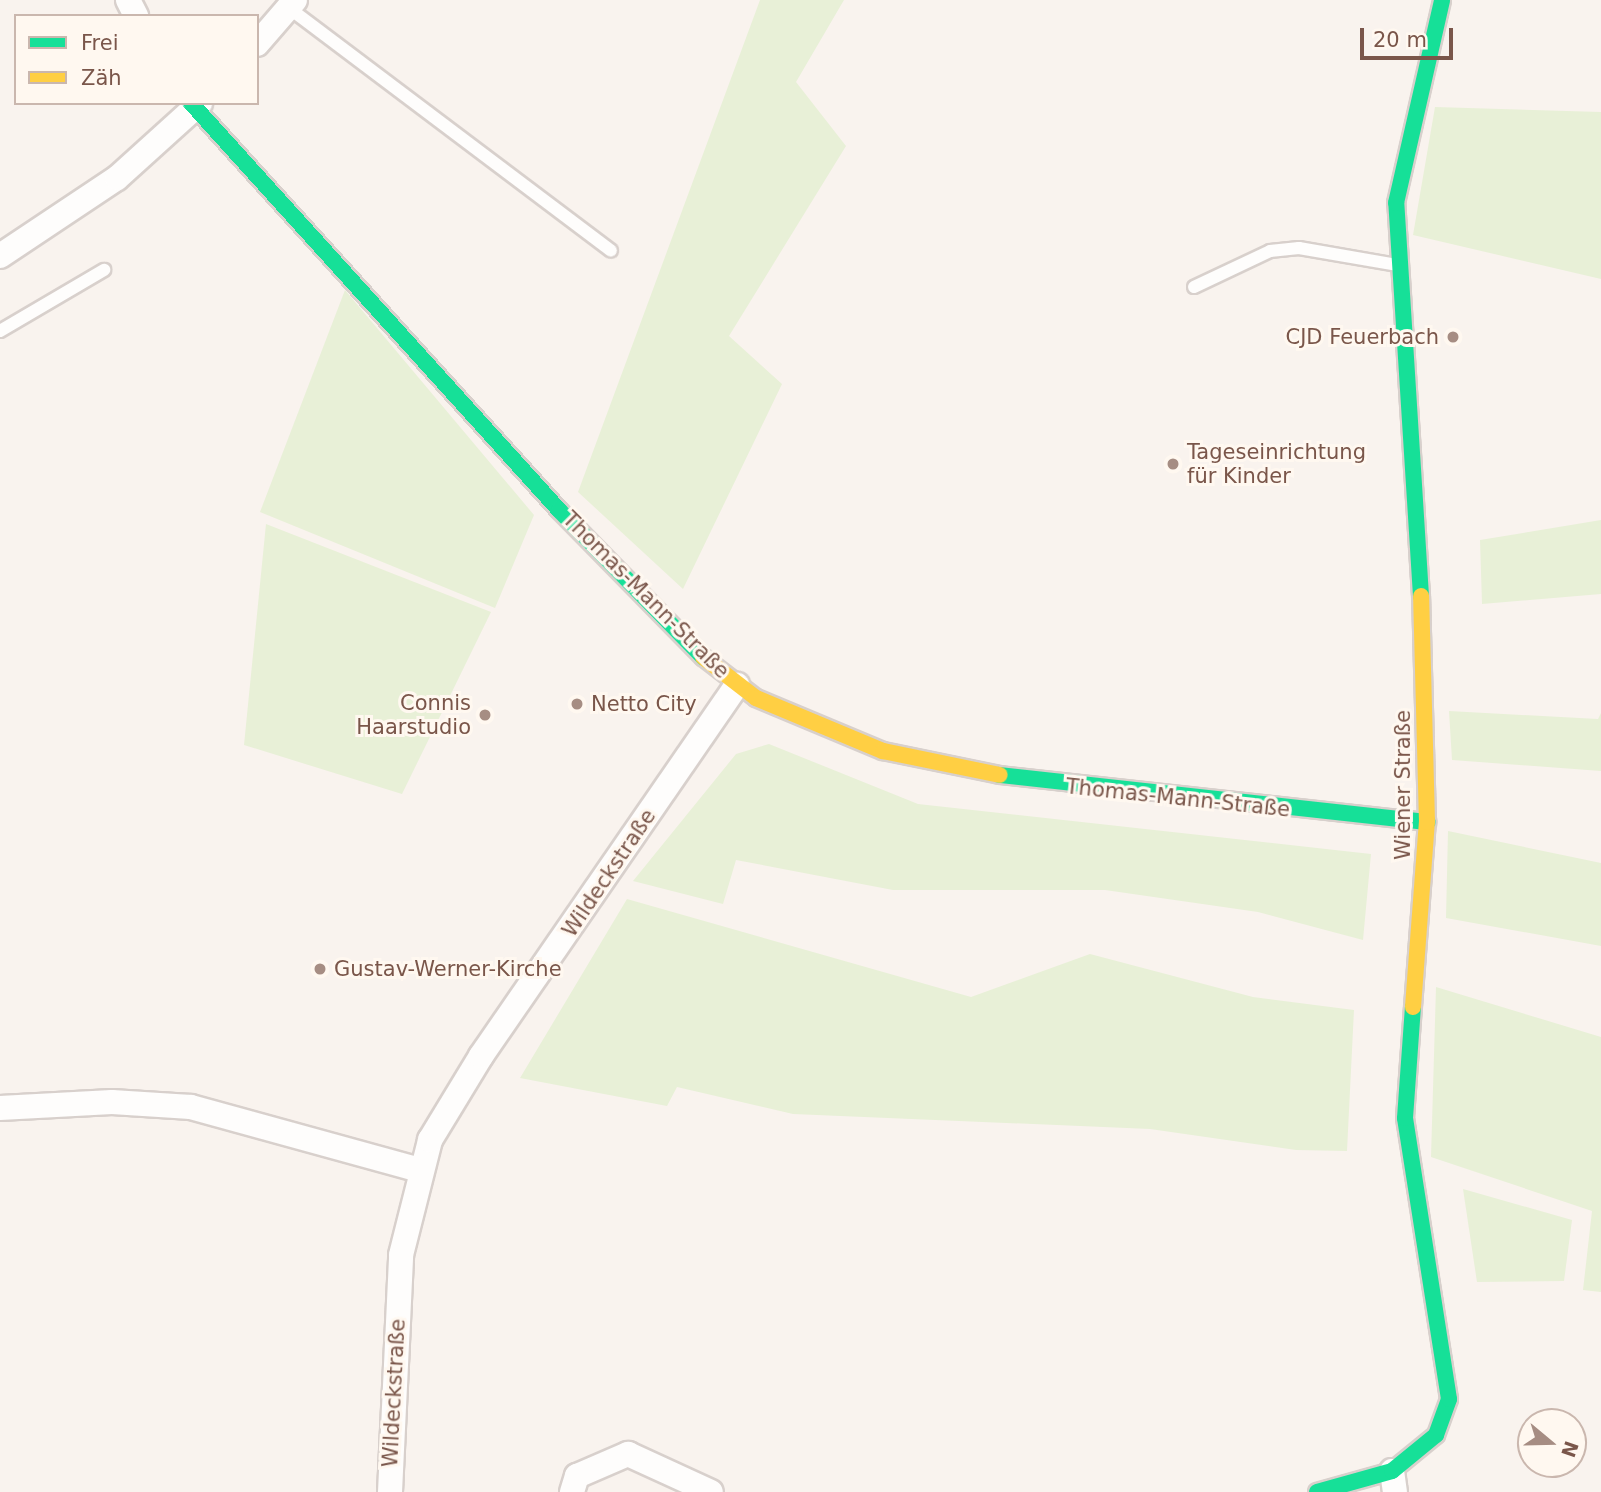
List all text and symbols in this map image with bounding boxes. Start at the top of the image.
legend [14,14,259,105]
scale bar [1363,14,1456,58]
text: 20 m [1373,28,1427,52]
text: Frei [81,31,118,55]
text: Zäh [81,66,122,90]
place label: CJD Feuerbach [1286,324,1439,350]
marker: CJD Feuerbach [1445,329,1461,345]
place label: Tageseinrichtung für Kinder [1187,439,1366,489]
marker: Tageseinrichtung für Kinder [1165,456,1181,472]
street label: Thomas-Mann-Straße [557,506,735,684]
place label: Connis Haarstudio [356,690,471,740]
place label: Netto City [591,691,697,717]
marker: Netto City [569,696,585,712]
marker: Connis Haarstudio [477,707,493,723]
street label: Wiener Straße [1390,710,1416,860]
street label: Thomas-Mann-Straße [1065,774,1291,822]
street label: Wildeckstraße [557,804,661,942]
place label: Gustav-Werner-Kirche [334,956,562,982]
marker: Gustav-Werner-Kirche [312,961,328,977]
street label: Wildeckstraße [378,1318,410,1468]
north arrow [1517,1408,1587,1478]
text: N [1557,1438,1583,1460]

